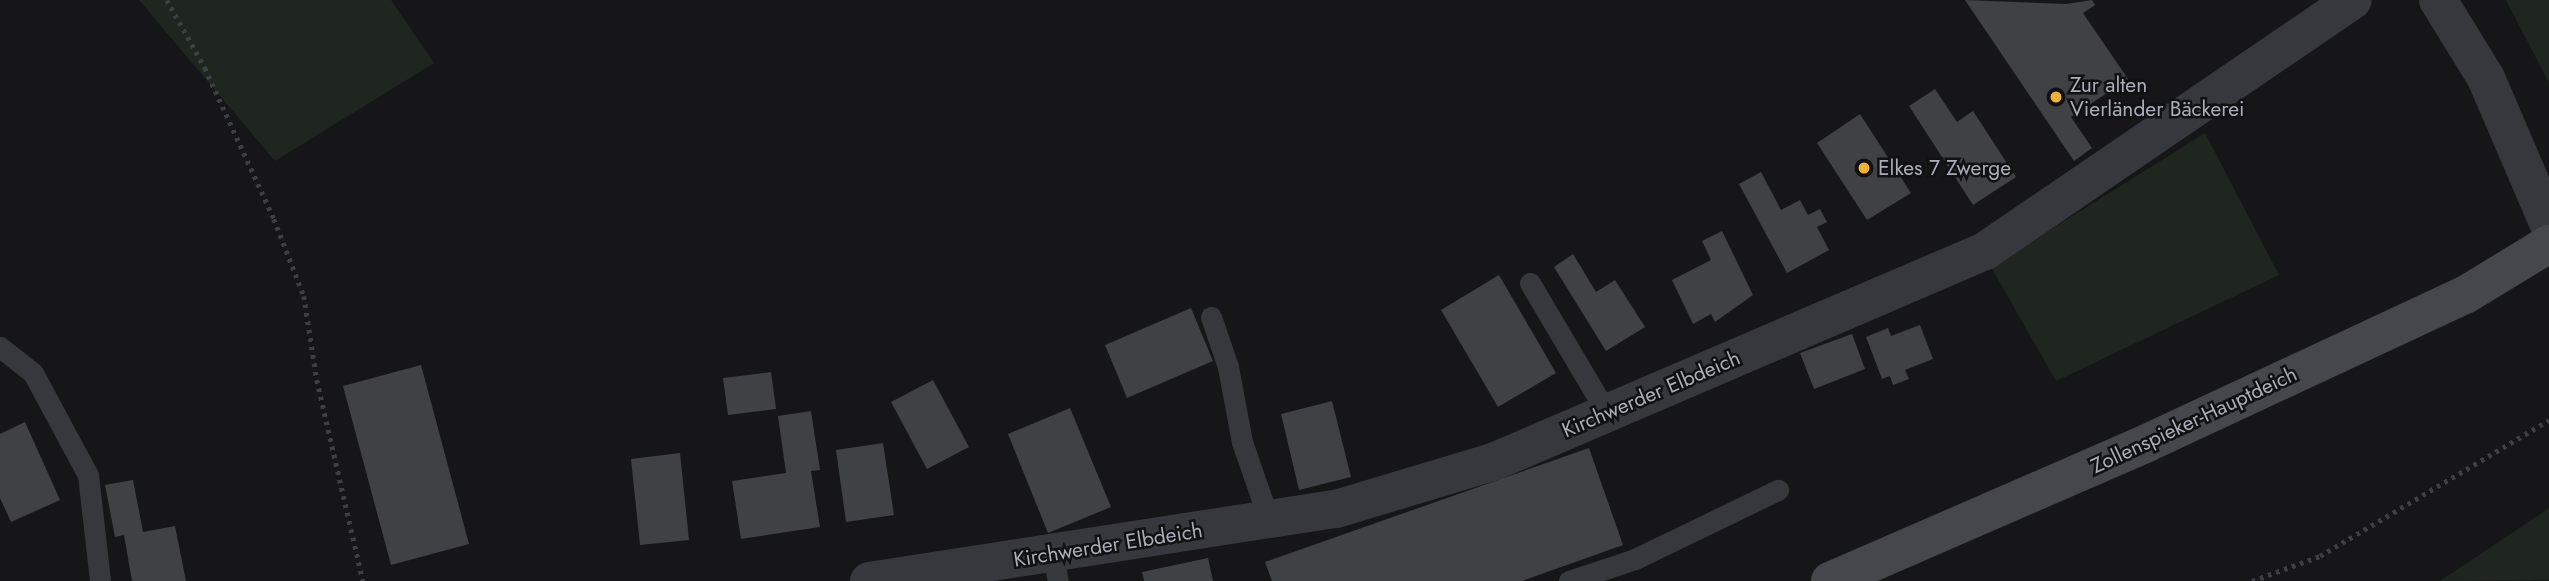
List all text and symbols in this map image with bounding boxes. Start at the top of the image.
place label: Zur alten Vierländer Bäckerei [2070,72,2245,122]
marker: Zur alten Vierländer Bäckerei [2048,89,2064,105]
place label: Elkes 7 Zwerge [1878,155,2011,181]
marker: Elkes 7 Zwerge [1856,160,1872,176]
street label: Kirchwerder Elbdeich [1558,345,1744,443]
street label: Zollenspieker-Hauptdeich [2087,361,2301,479]
street label: Kirchwerder Elbdeich [1012,518,1204,572]

